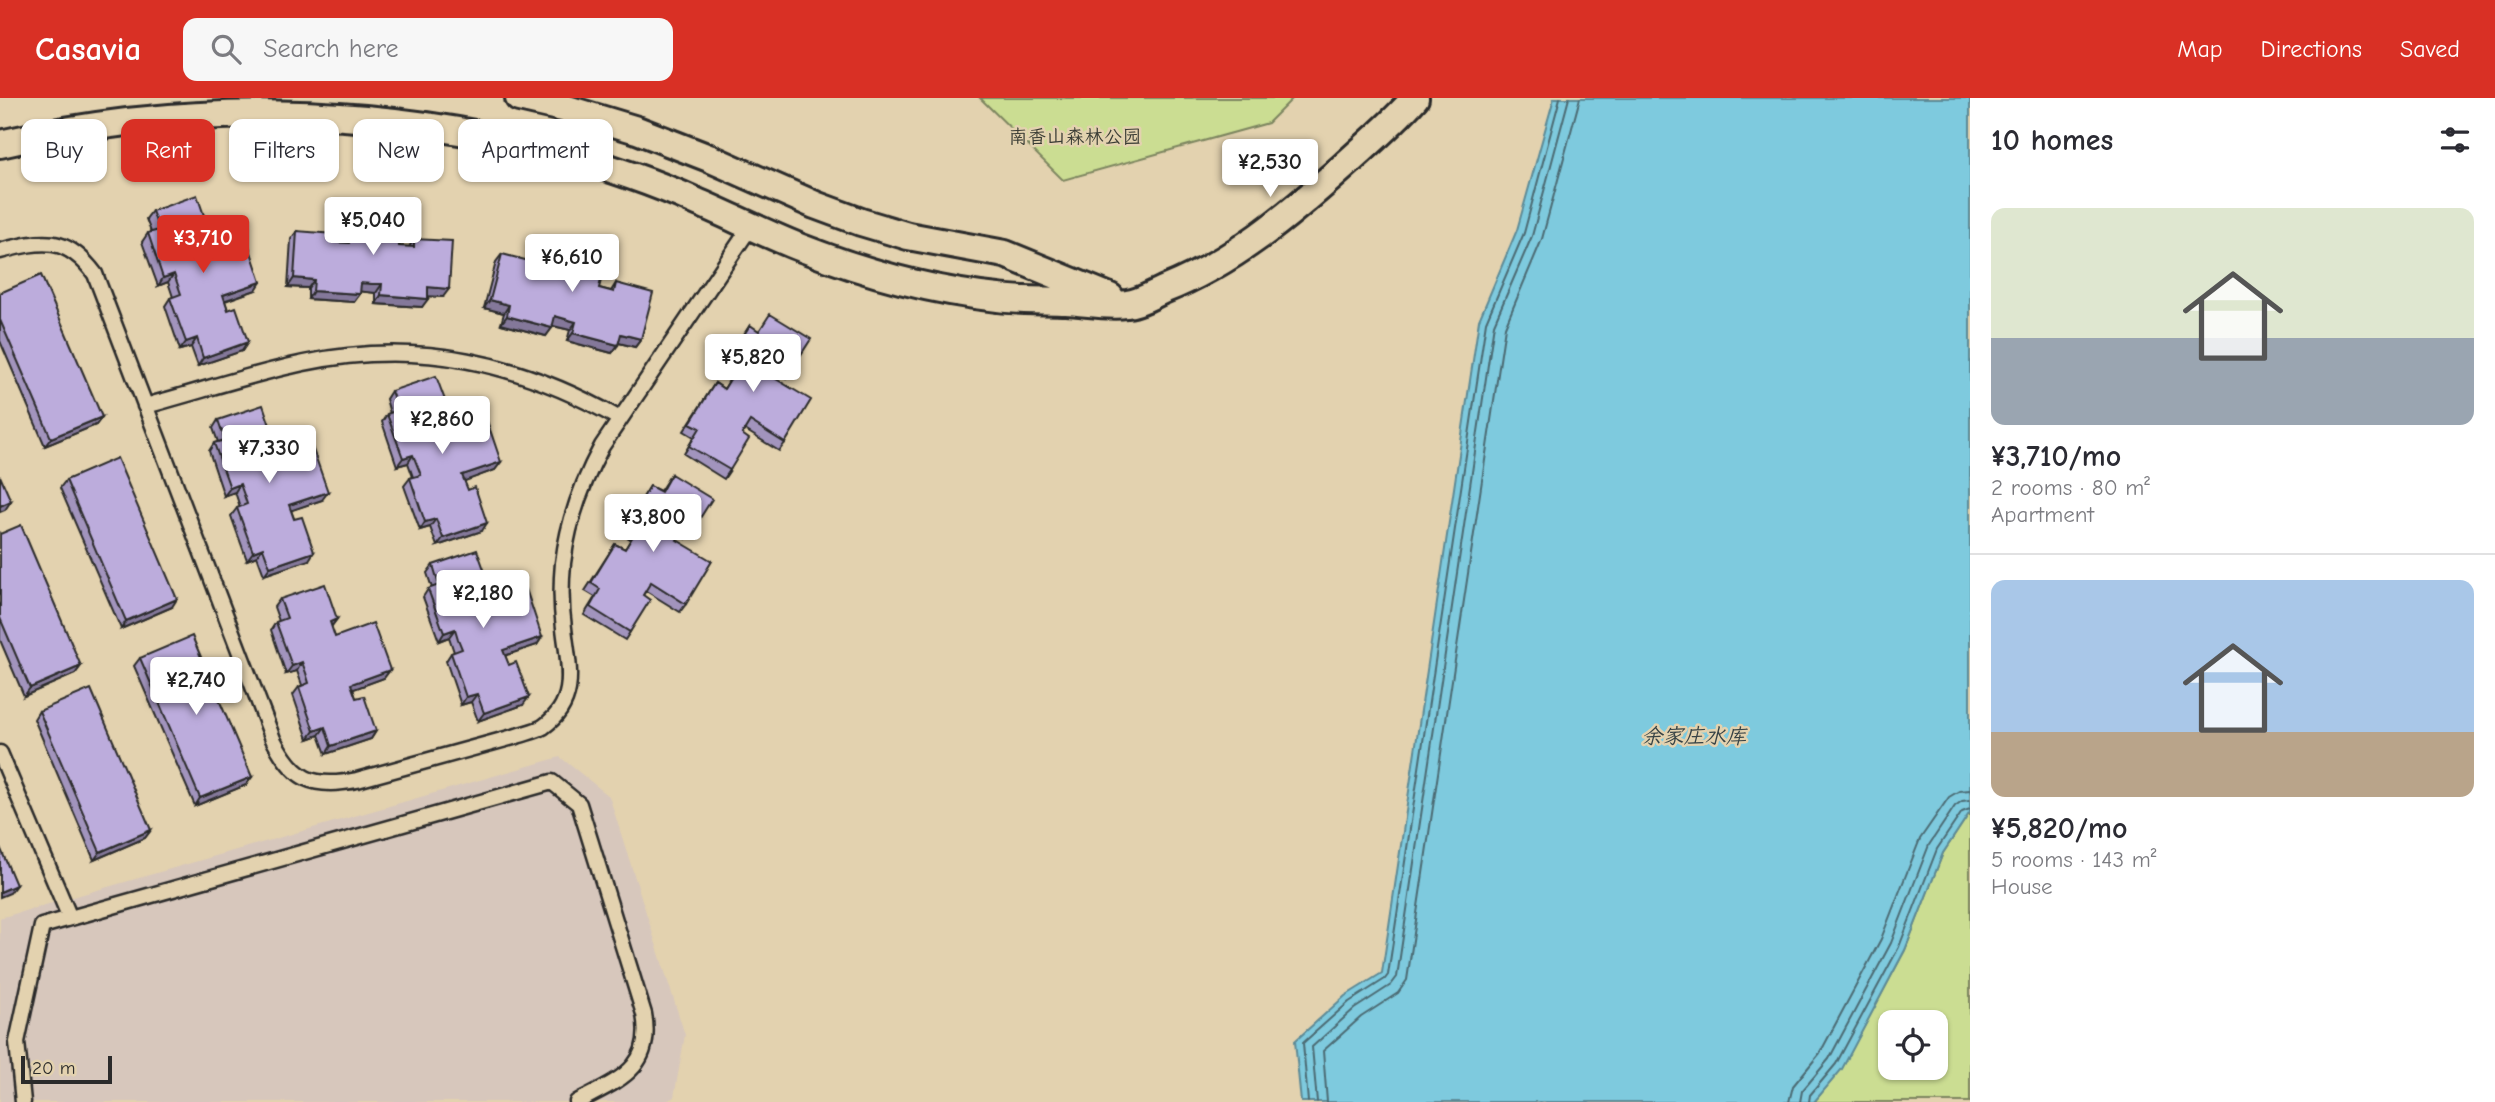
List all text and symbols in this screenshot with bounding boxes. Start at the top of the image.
search box [183,18,673,81]
text: Casavia [35,30,141,68]
icon: search [207,30,245,68]
text: Search here [263,34,399,64]
text: Map [2177,35,2223,63]
text: Directions [2261,35,2362,63]
text: Saved [2400,35,2460,63]
chip: Buy [21,119,107,182]
chip: Rent [121,119,215,182]
chip: Filters [229,119,339,182]
chip: New [353,119,444,182]
chip: Apartment [458,119,613,182]
icon: filters [2436,121,2474,159]
text: 10 homes [1991,123,2113,158]
park label: 南香山森林公园 [1008,126,1142,148]
pin: ¥2,530 [1213,140,1327,199]
text: ¥2,530 [1238,148,1302,175]
pin: ¥5,040 [316,198,430,257]
text: ¥5,040 [340,206,406,233]
pin: ¥3,710 [146,216,260,275]
text: ¥3,710 [173,224,233,251]
pin: ¥6,610 [515,234,629,294]
text: ¥6,610 [541,243,603,270]
icon: home [2170,253,2296,379]
pin: ¥5,820 [696,334,810,394]
text: ¥5,820 [721,343,785,370]
pin: ¥2,860 [385,396,499,456]
text: ¥2,860 [410,405,474,432]
pin: ¥7,330 [212,426,326,485]
text: ¥7,330 [238,434,300,461]
text: ¥3,710/mo [1991,439,2121,474]
text: 2 rooms · 80 m² [1991,474,2150,501]
pin: ¥3,800 [596,494,710,554]
text: Apartment [1991,501,2094,528]
text: ¥3,800 [620,503,686,530]
pin: ¥2,180 [426,570,540,630]
text: ¥2,180 [452,579,514,606]
icon: home [2170,625,2296,751]
pin: ¥2,740 [139,658,253,717]
text: ¥2,740 [166,666,226,693]
water label: 余家庄水库 [1642,724,1748,748]
text: ¥5,820/mo [1991,811,2127,846]
text: 5 rooms · 143 m² [1991,846,2157,873]
text: House [1991,873,2053,900]
map controls [1878,1010,1948,1080]
button: locate [1878,1010,1948,1080]
scale bar [21,1053,112,1085]
text: 20 m [32,1057,76,1079]

